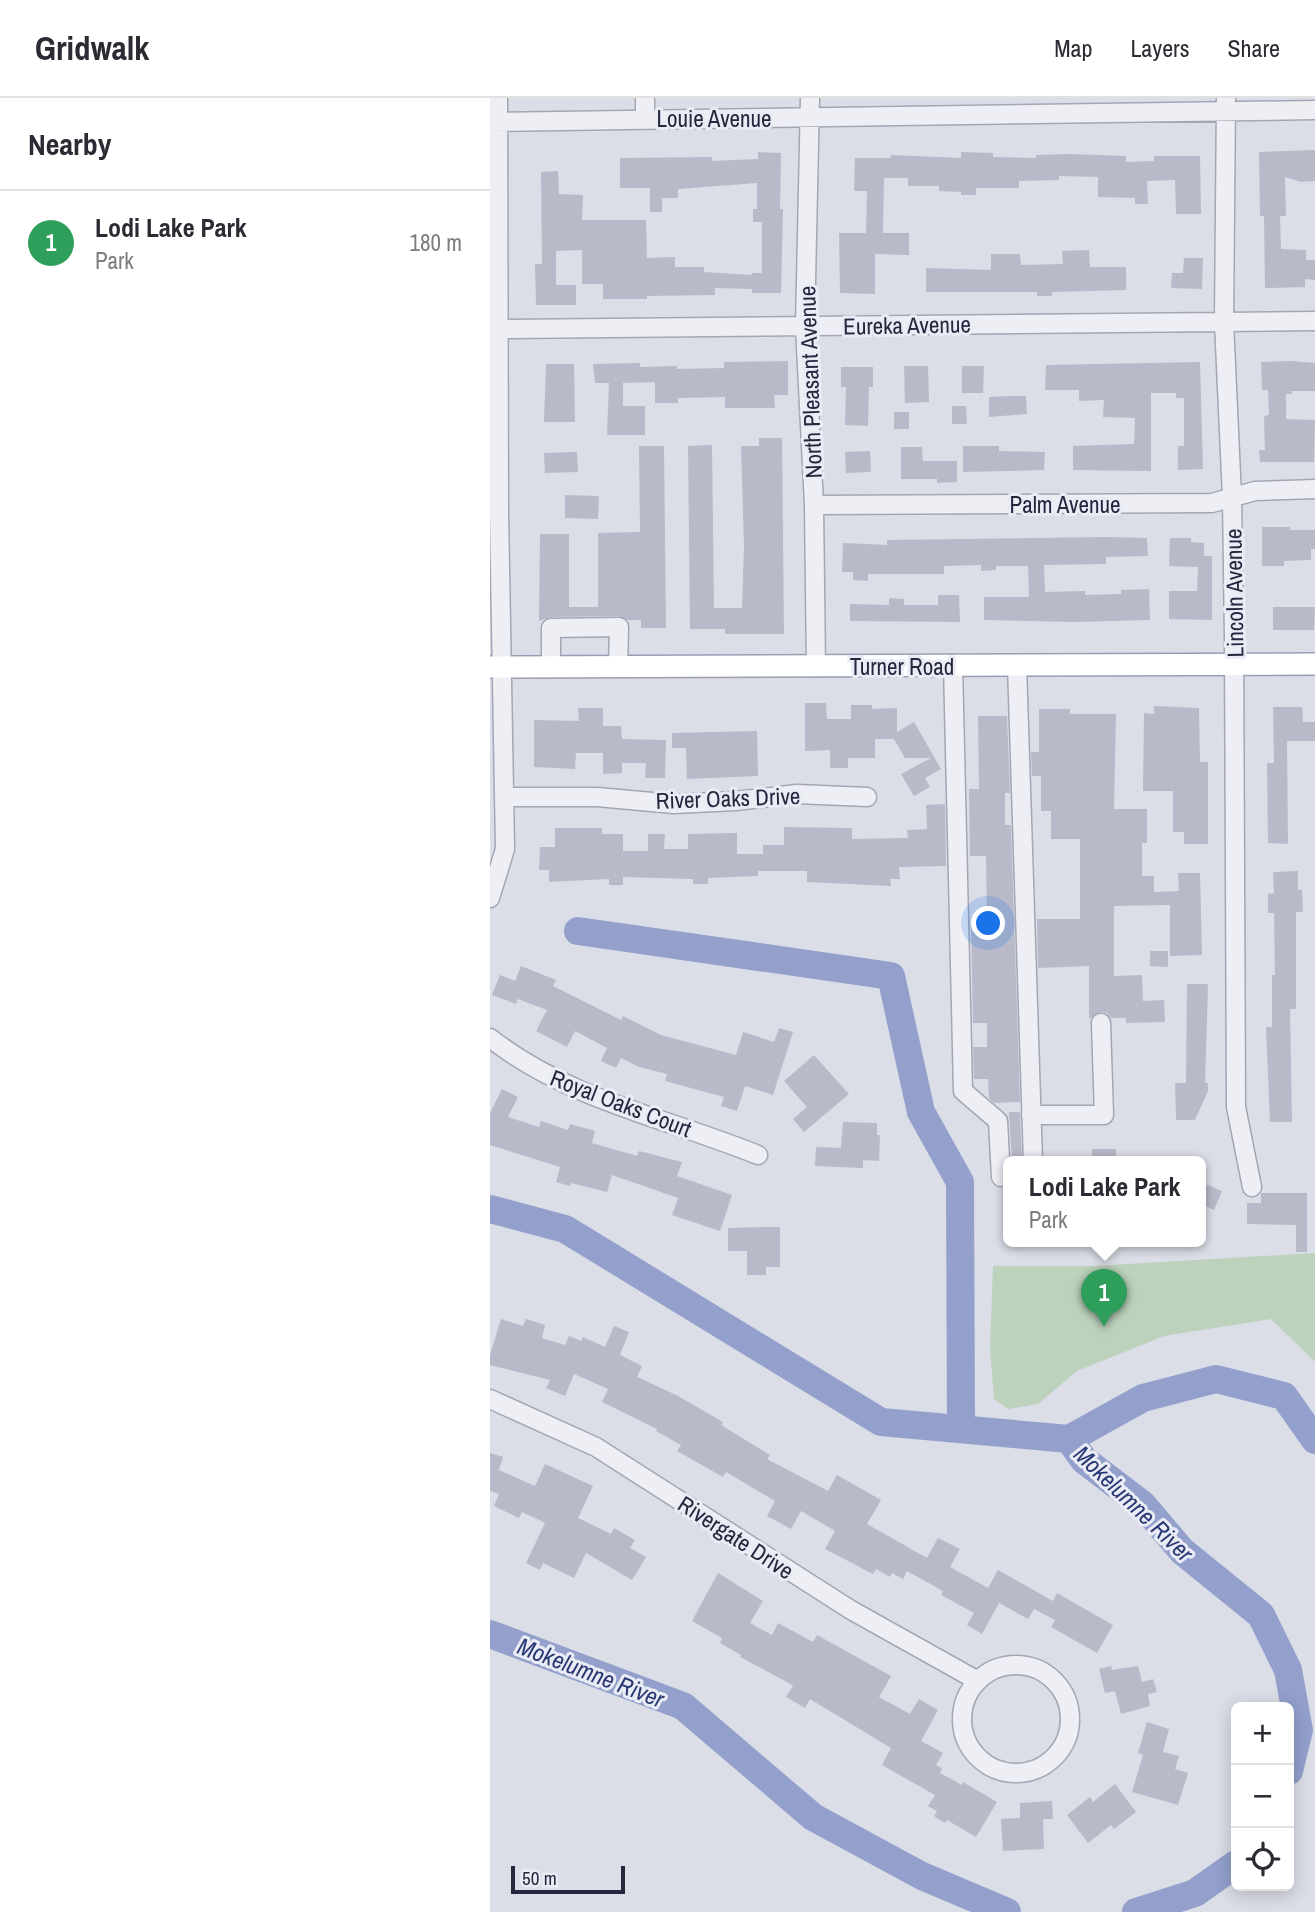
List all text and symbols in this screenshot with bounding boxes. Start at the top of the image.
text: Gridwalk [35,26,149,70]
text: Map [1054,32,1092,64]
text: Layers [1130,32,1189,64]
text: Share [1227,32,1280,64]
street label: Louie Avenue [656,103,772,134]
text: Nearby [28,124,111,164]
text: Lodi Lake Park [95,210,247,245]
text: 1 [46,227,56,258]
text: 180 m [410,227,462,258]
text: Park [95,245,134,276]
street label: North Pleasant Avenue [791,285,829,479]
street label: Eureka Avenue [843,308,971,342]
street label: Palm Avenue [1010,489,1120,520]
street label: Lincoln Avenue [1217,528,1251,658]
street label: Turner Road [850,651,954,682]
street label: River Oaks Drive [655,780,801,816]
your location [971,906,1005,940]
street label: Royal Oaks Court [546,1062,696,1144]
popup [1003,1156,1206,1247]
text: Lodi Lake Park [1029,1169,1180,1204]
text: Park [1029,1204,1067,1235]
pin: 1 [1081,1269,1127,1327]
water label: Mokelumne River [1067,1438,1202,1569]
street label: Rivergate Drive [672,1488,800,1586]
water label: Mokelumne River [513,1629,670,1715]
map controls [1231,1702,1294,1891]
button: + [1231,1702,1294,1765]
button: − [1231,1765,1294,1828]
button: locate [1231,1828,1294,1891]
scale bar [511,1863,625,1895]
text: 50 m [522,1865,557,1891]

